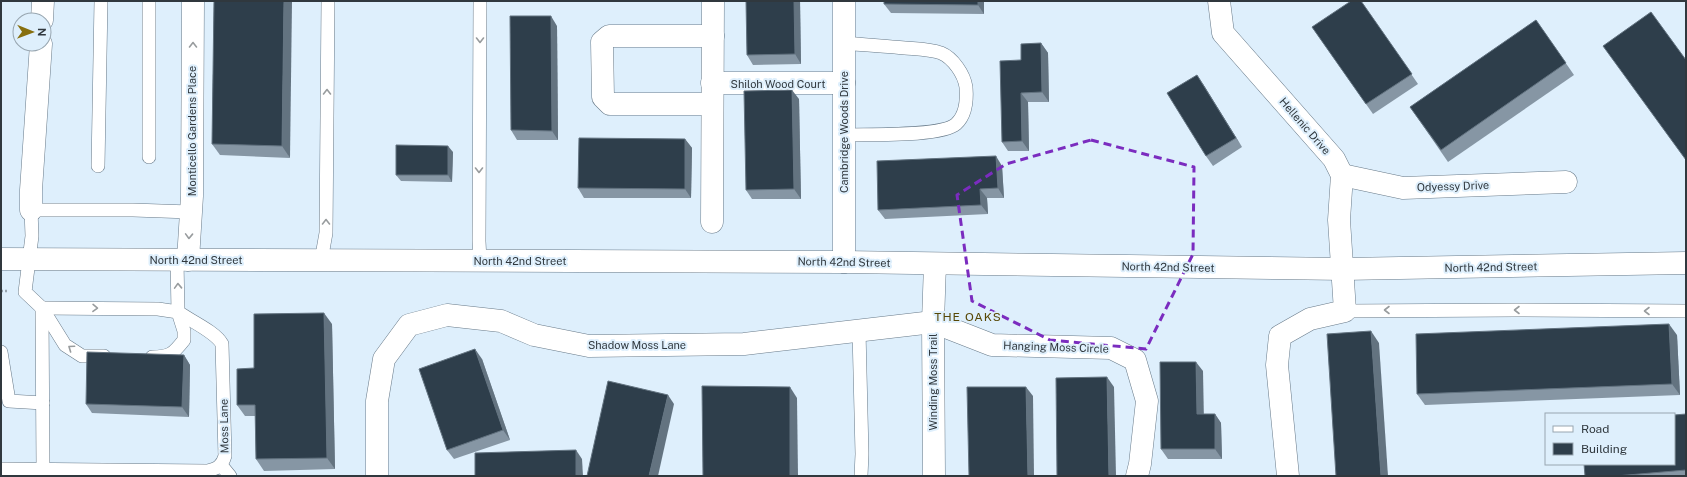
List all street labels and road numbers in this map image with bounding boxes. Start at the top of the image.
street label: Monticello Gardens Place [186,66,198,196]
street label: Cambridge Woods Drive [838,71,850,193]
street label: Shiloh Wood Court [731,78,825,90]
street label: Hellenic Drive [1277,95,1333,157]
street label: Odyessy Drive [1417,179,1489,193]
street label: North 42nd Street [149,254,243,266]
street label: North 42nd Street [473,255,567,267]
street label: North 42nd Street [797,255,891,269]
street label: North 42nd Street [1121,260,1215,274]
street label: North 42nd Street [1444,260,1538,274]
street label: Winding Moss Trail [927,333,939,431]
street label: Shadow Moss Lane [588,339,686,351]
street label: Hanging Moss Circle [1003,339,1109,355]
street label: Moss Lane [218,399,230,453]

